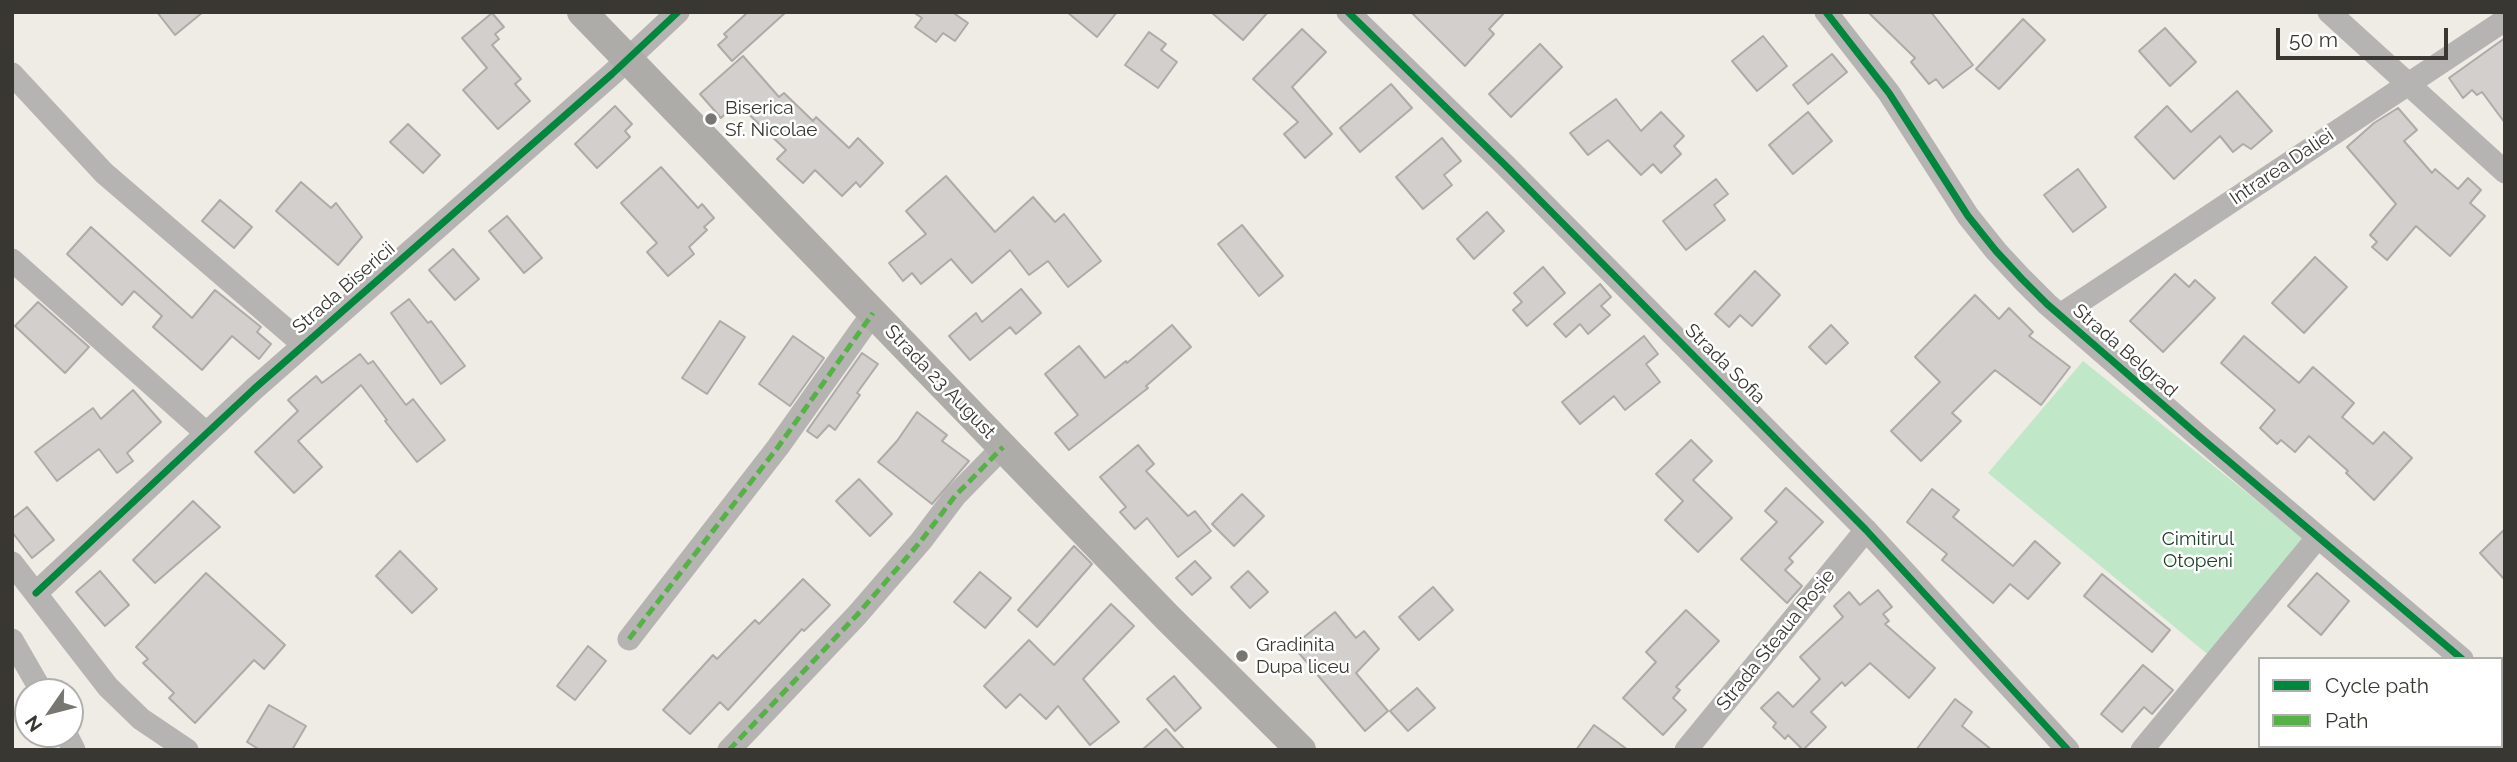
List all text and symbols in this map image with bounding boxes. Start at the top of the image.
scale bar [2279,14,2450,58]
text: 50 m [2289,27,2338,52]
place label: Biserica Sf. Nicolae [725,97,818,141]
marker: Biserica Sf. Nicolae [703,111,719,127]
street label: Intrarea Daliei [2226,124,2338,210]
street label: Strada Bisericii [288,237,400,339]
street label: Strada Belgrad [2068,299,2182,403]
street label: Strada Sofia [1680,319,1770,409]
street label: Strada 23 August [880,320,1000,444]
park label: Cimitirul Otopeni [2162,528,2234,572]
street label: Strada Steaua Roșie [1712,565,1840,715]
place label: Gradinita Dupa liceu [1256,634,1350,678]
marker: Gradinita Dupa liceu [1234,648,1250,664]
legend [2258,657,2503,748]
text: Cycle path [2325,673,2429,698]
north arrow [14,678,84,748]
text: Path [2325,708,2369,733]
text: N [20,712,47,736]

